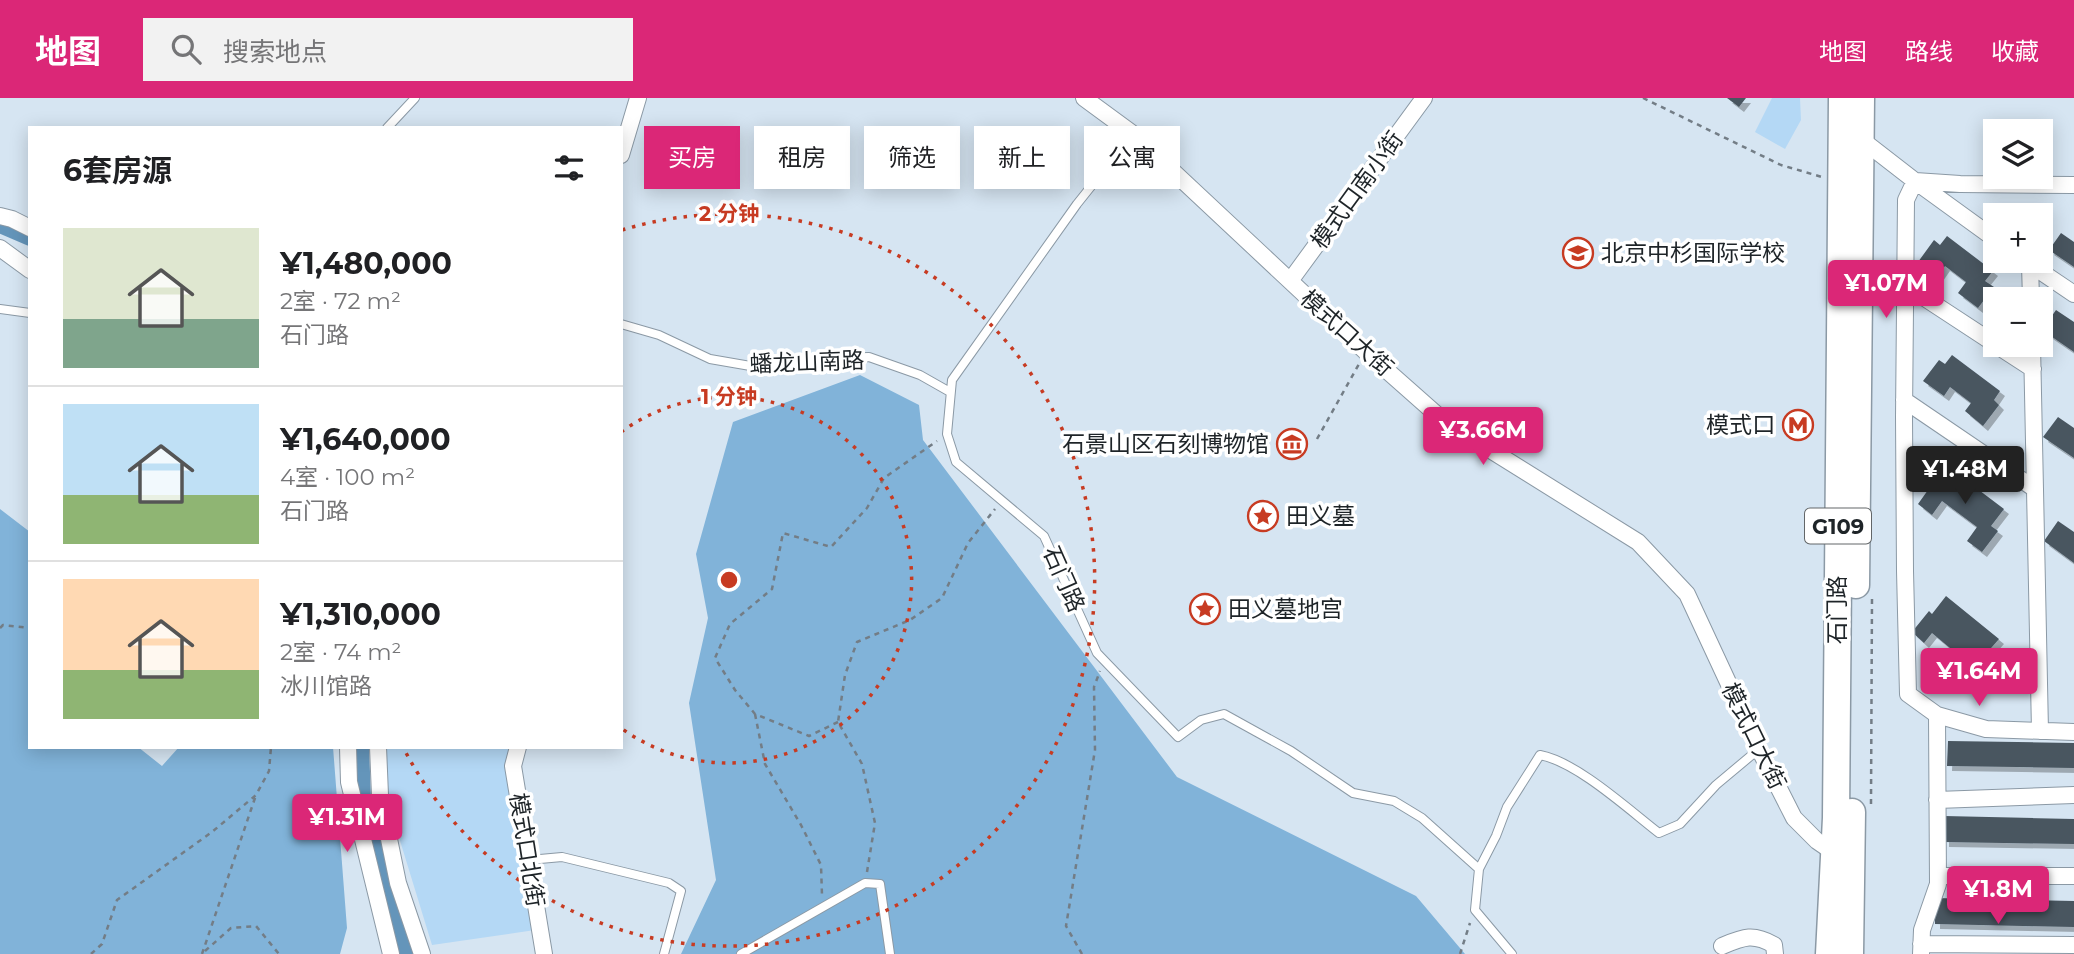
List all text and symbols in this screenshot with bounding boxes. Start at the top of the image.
search box [143,18,633,81]
icon: search [167,30,205,68]
text: 地图 [35,31,101,71]
text: 搜索地点 [223,36,327,68]
text: 地图 [1819,37,1867,66]
text: 路线 [1905,37,1953,66]
text: 收藏 [1991,37,2039,66]
map controls [1983,119,2053,357]
button: layers [1983,119,2053,189]
chip: 买房 [644,126,740,189]
chip: 租房 [754,126,850,189]
chip: 筛选 [864,126,960,189]
chip: 新上 [974,126,1070,189]
chip: 公寓 [1084,126,1180,189]
street label: 模式口南小街 [1305,126,1409,254]
icon: filters [550,149,588,187]
text: 6套房源 [63,152,172,189]
text: 2 分钟 [699,201,759,226]
button: + [1983,203,2053,273]
school or university icon: 北京中杉国际学校 [1561,236,1595,270]
place label: 北京中杉国际学校 [1601,239,1785,267]
text: ¥1,480,000 [280,245,452,282]
icon: home [119,256,203,340]
pin: ¥1.07M [1829,260,1943,320]
text: ¥1.07M [1844,269,1928,297]
street label: 模式口大街 [1295,284,1399,382]
text: 2室 · 72 m² [280,287,401,315]
button: − [1983,287,2053,357]
text: 石门路 [280,321,349,349]
street label: 蟠龙山南路 [749,346,865,378]
text: 1 分钟 [701,384,757,409]
pin: ¥3.66M [1426,408,1540,467]
metro station icon: 模式口 [1781,408,1815,442]
place label: 模式口 [1706,411,1775,439]
text: ¥3.66M [1439,416,1527,444]
text: ¥1,640,000 [280,421,451,458]
museum icon: 石景山区石刻博物馆 [1275,427,1309,461]
place label: 石景山区石刻博物馆 [1062,430,1269,458]
icon: home [119,432,203,516]
pin: ¥1.48M [1908,446,2022,506]
text: ¥1.48M [1922,455,2008,483]
text: 4室 · 100 m² [280,463,415,491]
text: 石门路 [280,497,349,525]
place icon: 田义墓 [1246,499,1280,533]
place label: 田义墓 [1286,502,1355,530]
road number: G109 [1805,508,1871,544]
street label: 石门路 [1037,542,1091,616]
centre of rings [717,568,741,592]
street label: 石门路 [1823,576,1851,645]
place icon: 田义墓地宫 [1188,592,1222,626]
place label: 田义墓地宫 [1228,595,1343,623]
text: ¥1,310,000 [280,596,441,633]
icon: home [119,607,203,691]
text: 2室 · 74 m² [280,638,402,666]
pin: ¥1.64M [1922,648,2036,708]
text: ¥1.64M [1937,657,2021,685]
text: 冰川馆路 [280,672,372,700]
street label: 模式口大街 [1716,678,1792,794]
street label: 模式口北街 [504,791,550,909]
pin: ¥1.31M [290,794,404,854]
text: ¥1.31M [308,803,386,831]
pin: ¥1.8M [1949,866,2047,926]
text: ¥1.8M [1963,875,2033,903]

